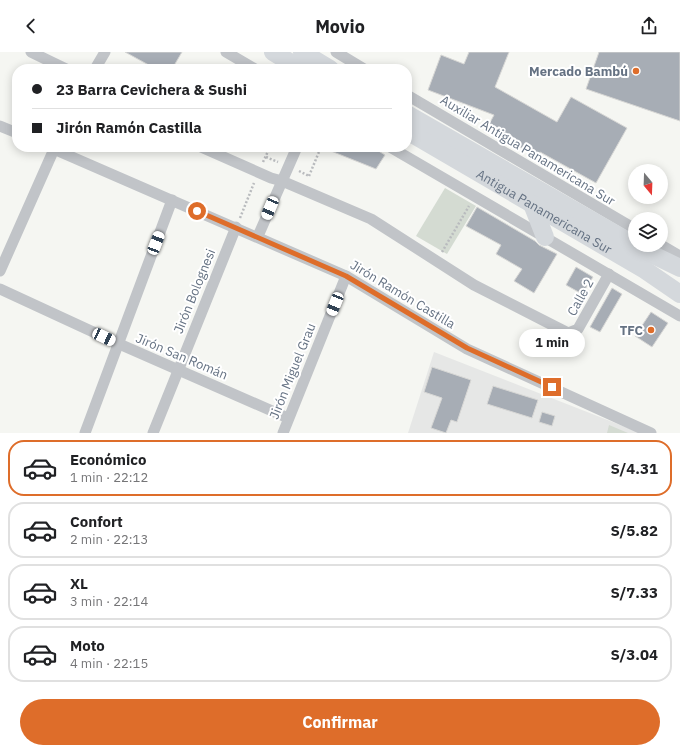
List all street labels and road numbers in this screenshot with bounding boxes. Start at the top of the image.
street label: Auxiliar Antigua Panamericana Sur [437,91,618,210]
street label: Antigua Panamericana Sur [473,165,615,258]
street label: Jirón Bolognesi [170,246,219,336]
street label: Jirón Ramón Castilla [347,256,458,333]
street label: Calle 2 [563,276,598,319]
street label: Jirón Miguel Grau [265,321,319,422]
street label: Jirón San Román [133,329,230,384]

